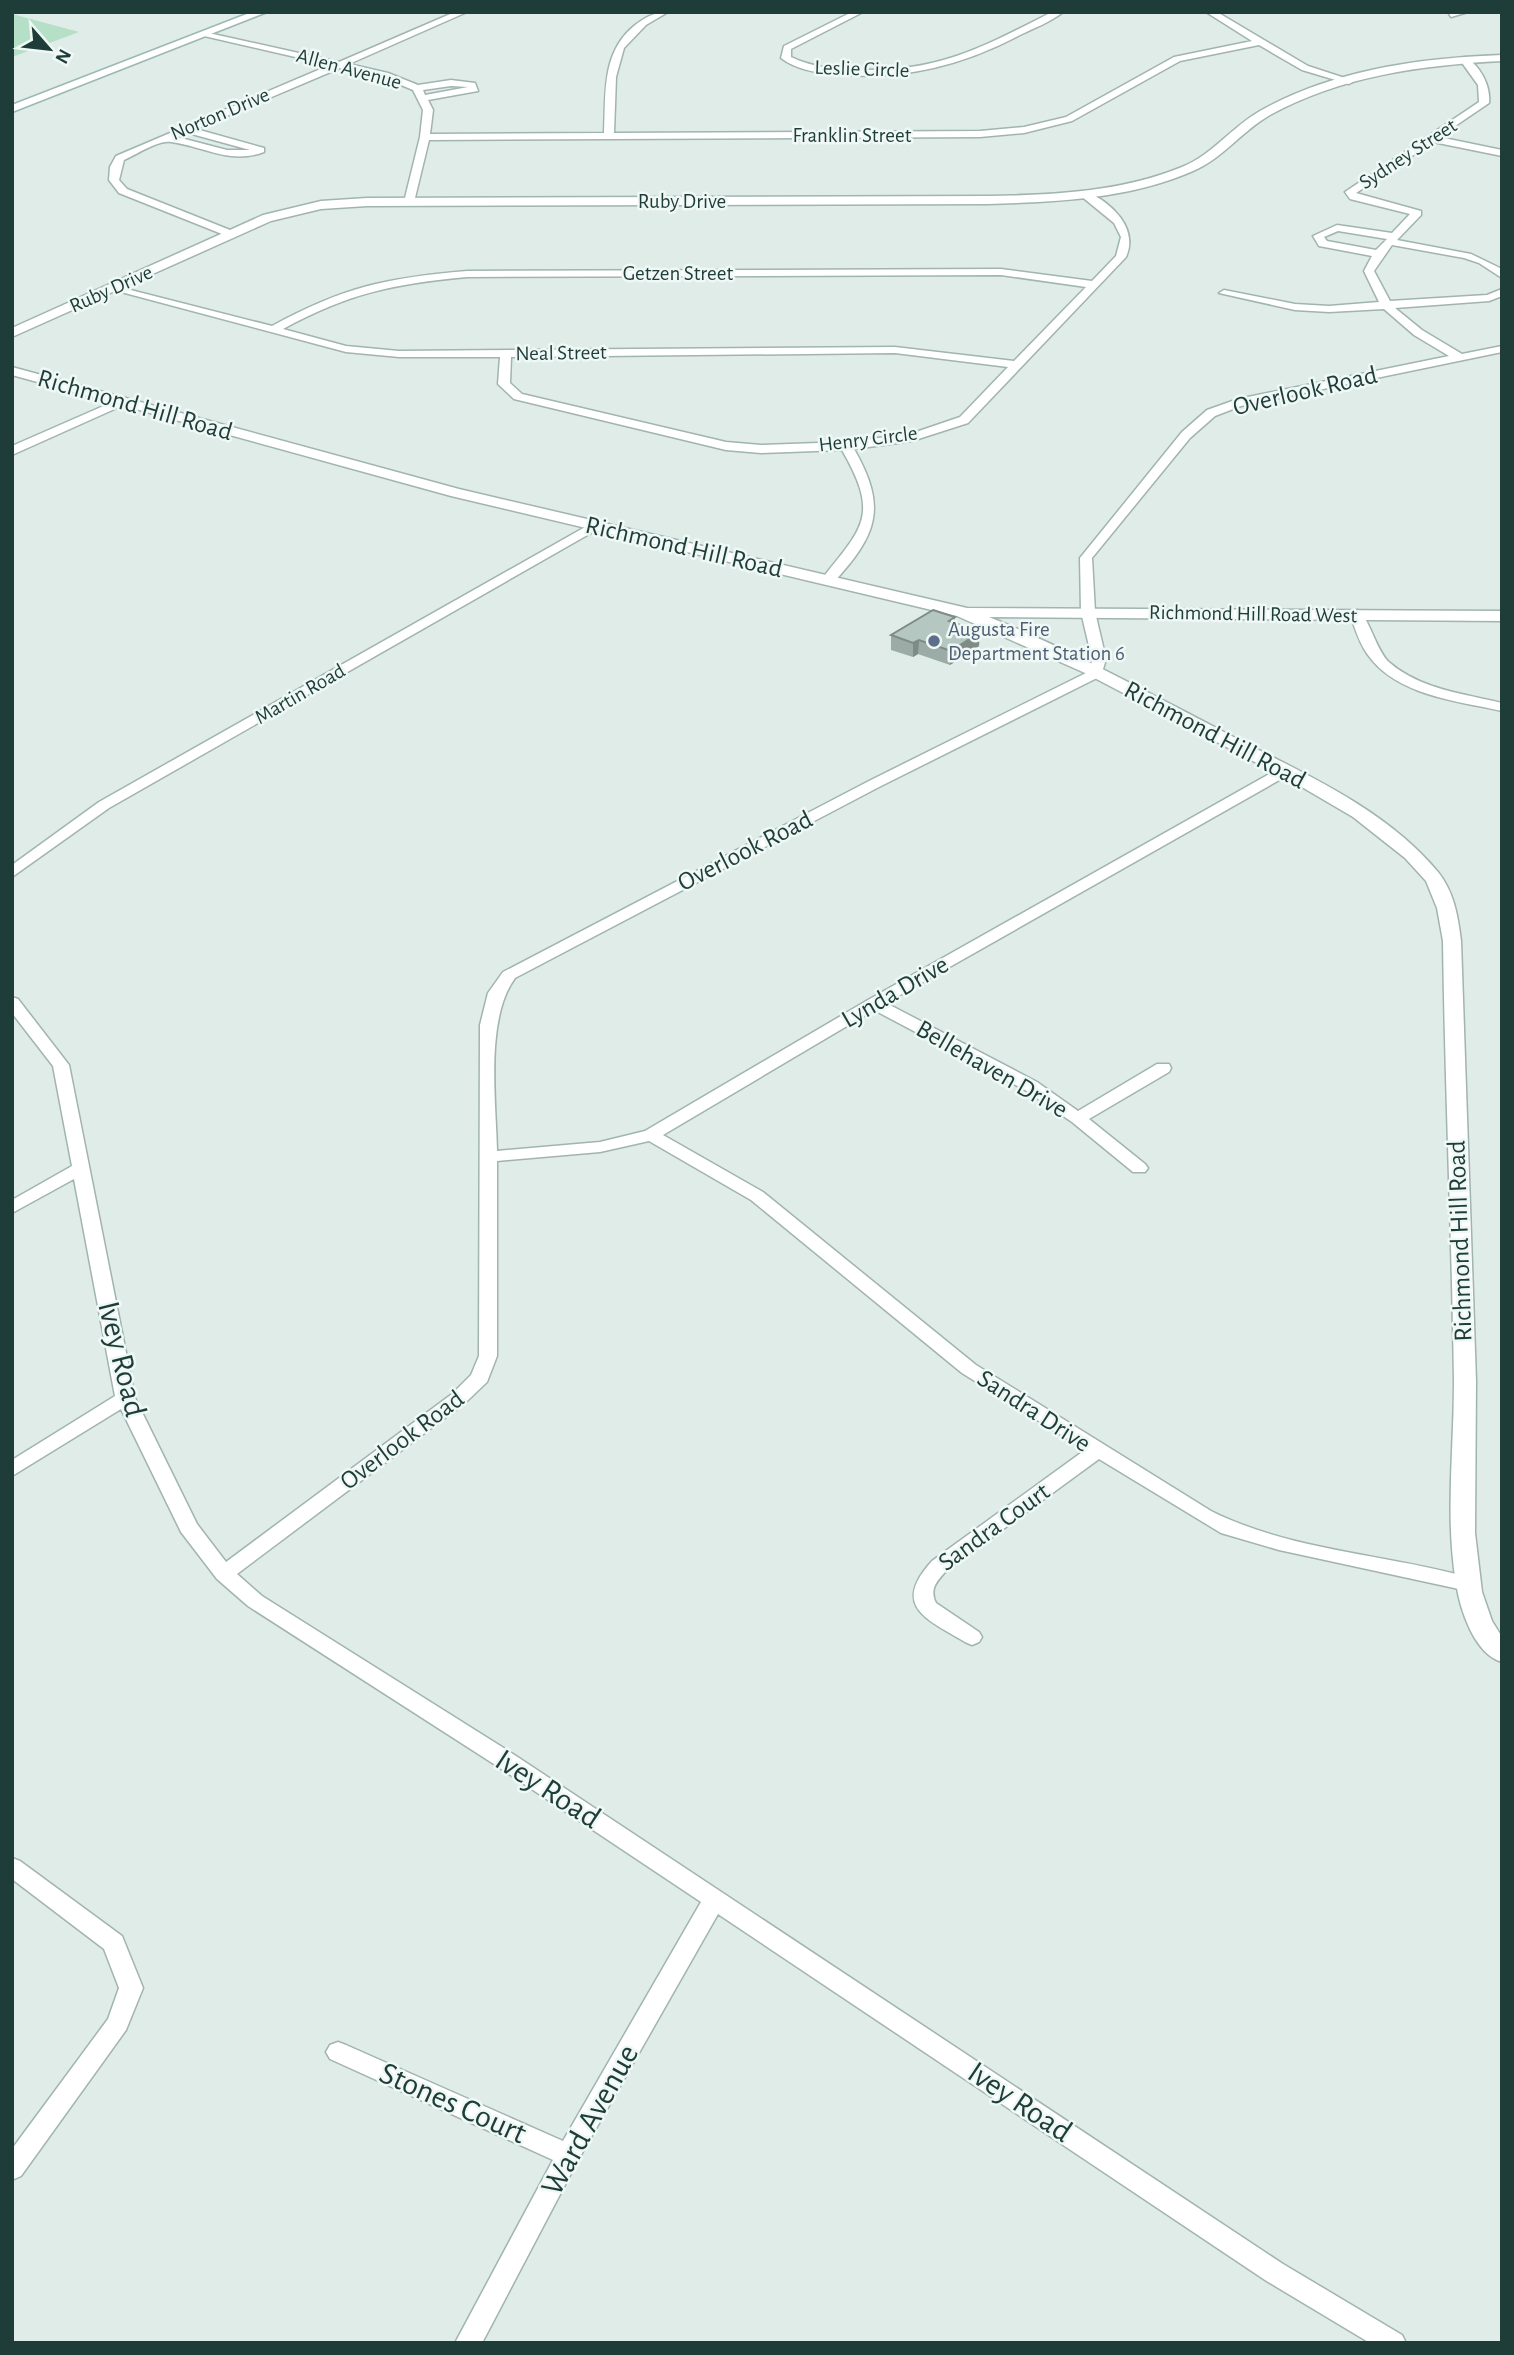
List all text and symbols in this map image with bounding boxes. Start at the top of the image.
north arrow [14,14,84,84]
street label: Allen Avenue [294,45,404,93]
text: N [51,46,74,67]
street label: Leslie Circle [814,57,910,81]
street label: Norton Drive [167,84,273,144]
street label: Sydney Street [1356,115,1461,193]
street label: Franklin Street [793,125,912,146]
street label: Ruby Drive [638,191,726,212]
street label: Ruby Drive [66,261,156,317]
street label: Getzen Street [623,263,733,284]
street label: Neal Street [515,342,607,364]
street label: Overlook Road [1230,362,1380,420]
street label: Richmond Hill Road [35,365,235,445]
street label: Henry Circle [817,423,919,455]
street label: Richmond Hill Road [583,512,785,582]
street label: Richmond Hill Road West [1149,602,1358,626]
place label: Augusta Fire Department Station 6 [948,619,1125,664]
marker: Augusta Fire Department Station 6 [926,633,942,649]
street label: Martin Road [251,660,349,728]
street label: Richmond Hill Road [1120,676,1310,794]
street label: Overlook Road [673,806,817,896]
street label: Lynda Drive [837,951,953,1033]
street label: Bellehaven Drive [912,1015,1072,1123]
street label: Richmond Hill Road [1443,1140,1477,1342]
street label: Ivey Road [92,1298,152,1420]
street label: Sandra Drive [973,1365,1095,1457]
street label: Overlook Road [335,1385,469,1495]
street label: Sandra Court [934,1478,1054,1576]
street label: Ivey Road [490,1743,606,1835]
street label: Ward Avenue [536,2039,644,2201]
street label: Stones Court [375,2056,531,2150]
street label: Ivey Road [962,2056,1078,2148]

